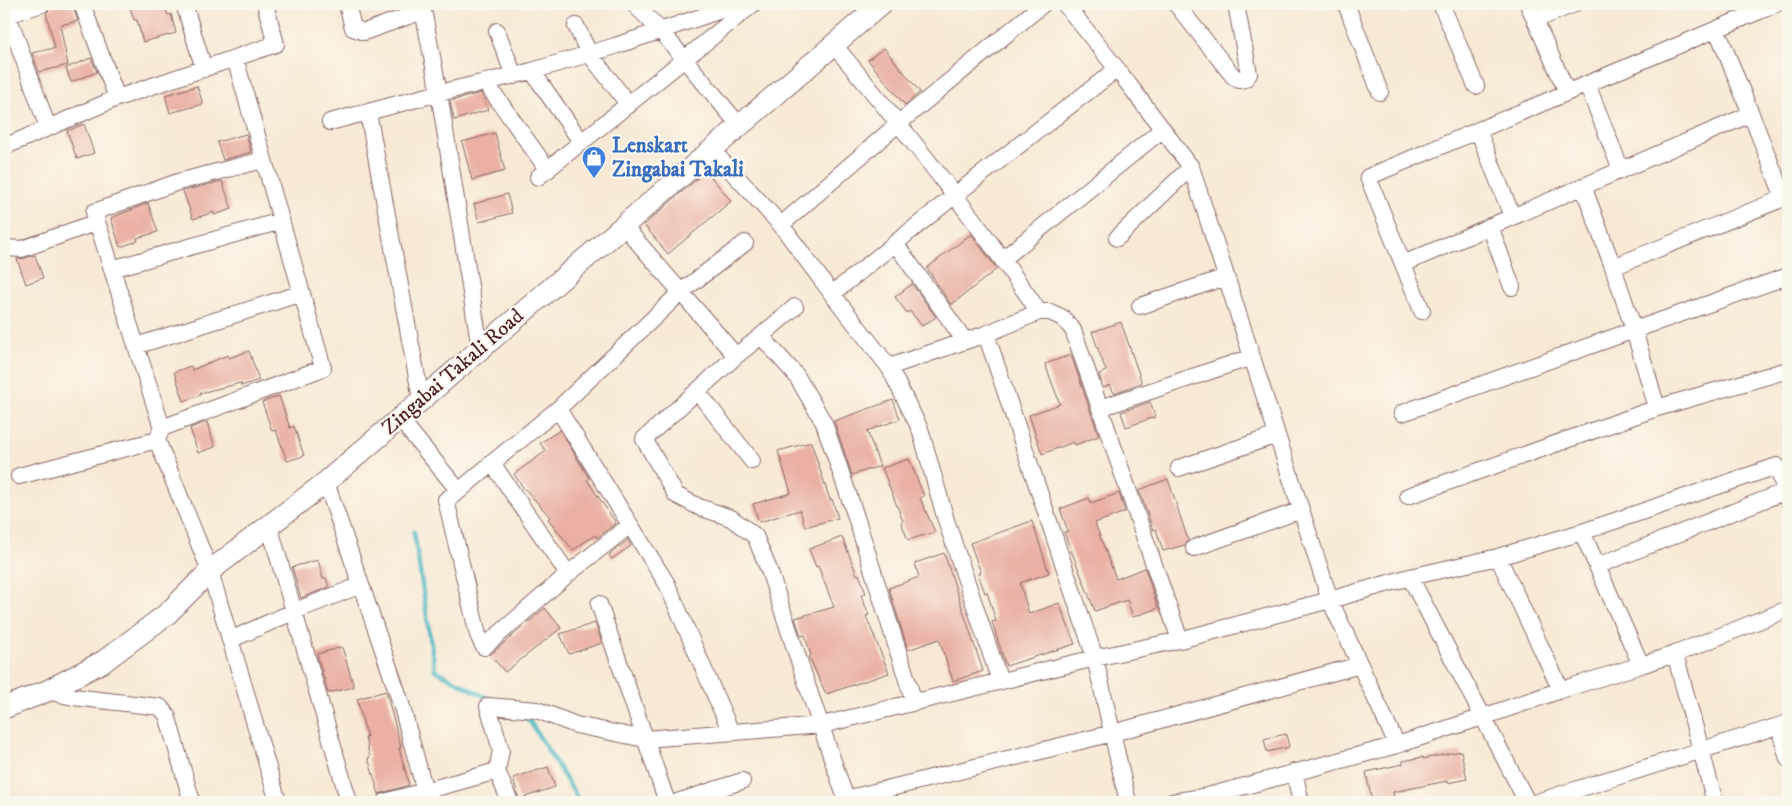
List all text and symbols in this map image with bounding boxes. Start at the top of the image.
place label: Lenskart Zingabai Takali [612,133,744,183]
shop icon: Lenskart Zingabai Takali [581,145,607,179]
street label: Zingabai Takali Road [377,303,530,441]

